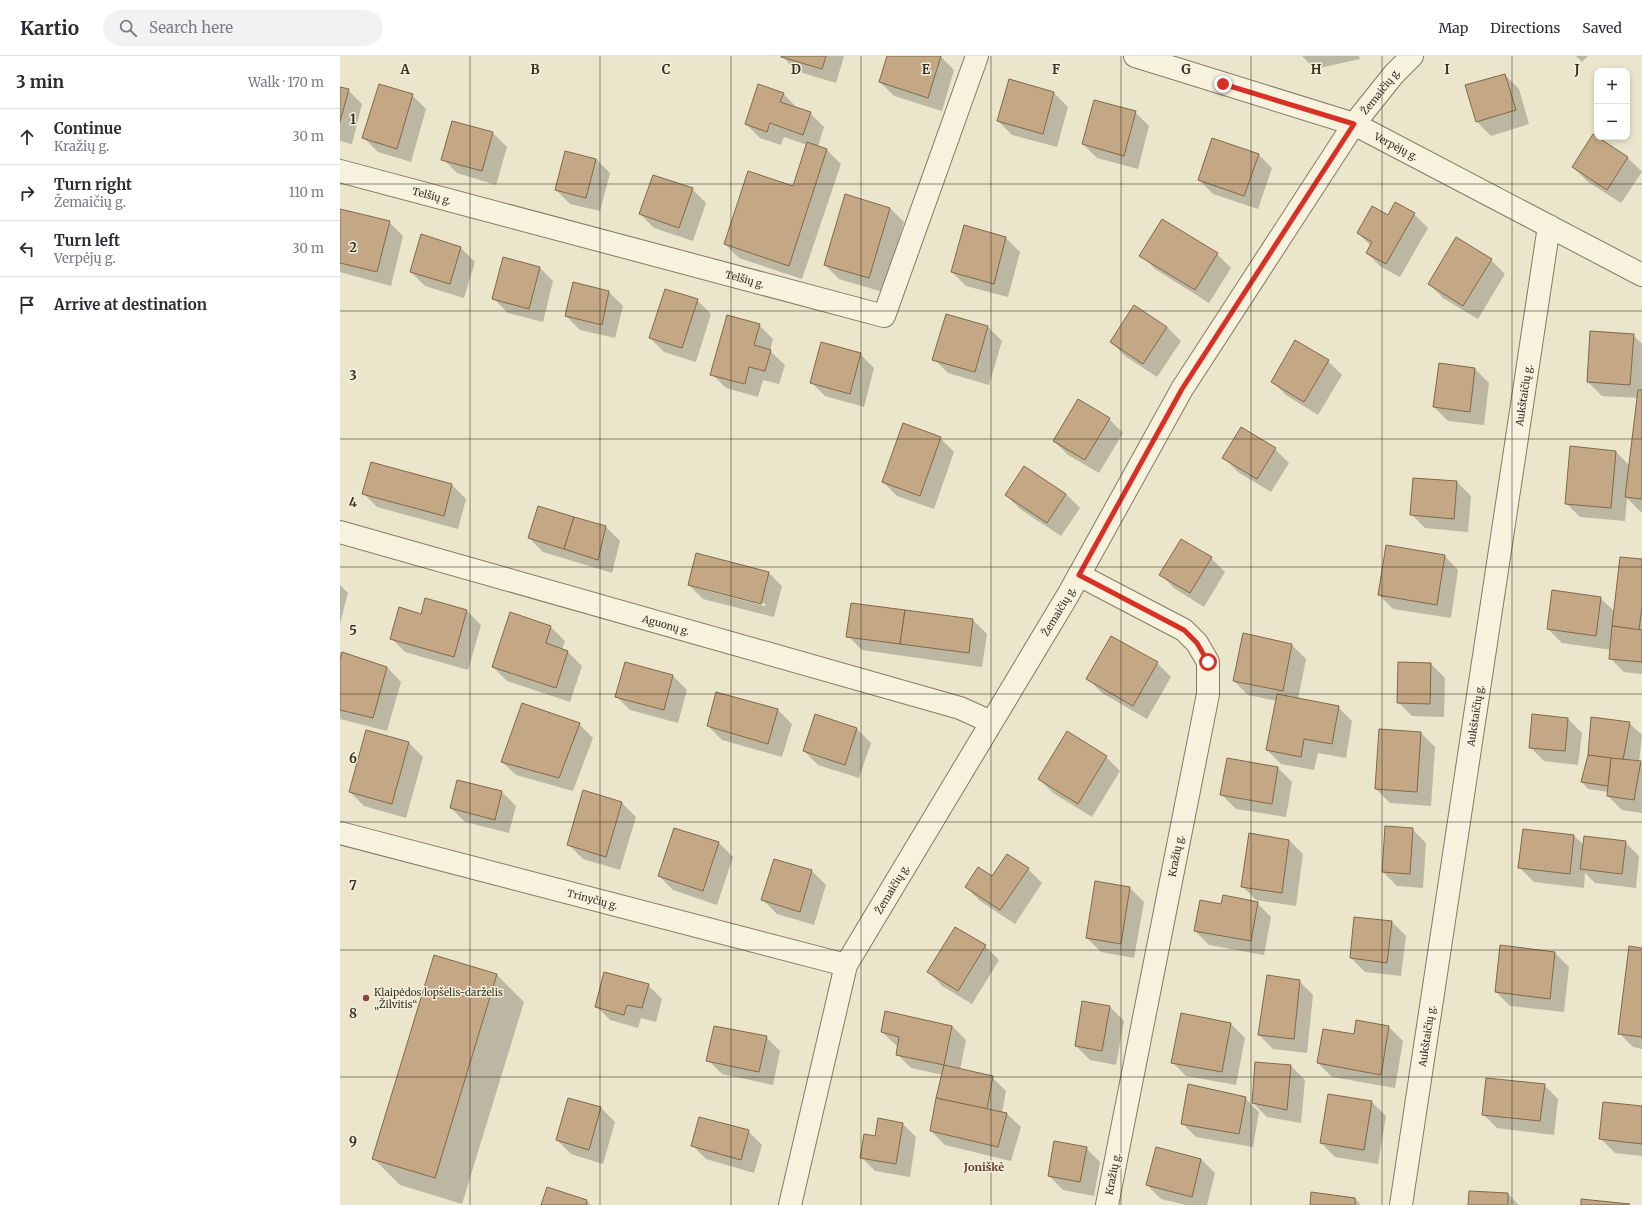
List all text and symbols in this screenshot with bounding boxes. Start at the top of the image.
search box [103,10,383,46]
text: Kartio [20,16,79,40]
icon: search [117,17,139,39]
text: Search here [149,18,233,37]
text: Map [1438,19,1468,37]
text: Directions [1490,19,1560,37]
text: Saved [1582,19,1622,37]
text: A [399,61,410,78]
text: B [530,61,540,78]
text: C [662,61,671,78]
text: D [791,61,801,78]
text: E [922,61,931,78]
text: F [1052,61,1060,78]
text: G [1181,61,1191,78]
text: H [1311,61,1322,78]
text: I [1444,61,1450,78]
text: J [1573,61,1580,78]
street label: Žemaičių g. [1357,66,1402,117]
map controls [1594,68,1630,140]
button: + [1594,68,1630,104]
text: 3 min [16,71,64,93]
text: Walk · 170 m [248,74,324,91]
route end [1214,75,1232,93]
button: − [1594,104,1630,140]
text: 1 [350,111,356,128]
text: Continue [54,119,122,138]
icon: ahead [16,126,38,148]
text: 30 m [292,128,324,145]
street label: Verpėjų g. [1371,129,1420,163]
text: Kražių g. [54,138,109,155]
text: Turn right [54,175,132,194]
icon: right [16,182,38,204]
text: 110 m [289,184,324,201]
street label: Telšių g. [411,184,453,207]
text: Žemaičių g. [54,194,126,211]
text: Turn left [54,231,120,250]
icon: left [16,238,38,260]
text: 2 [349,239,357,256]
text: 30 m [292,240,324,257]
text: Verpėjų g. [54,250,116,267]
street label: Telšių g. [724,267,766,290]
icon: arrive [16,294,38,316]
text: Arrive at destination [54,295,207,314]
street label: Aukštaičių g. [1512,364,1534,428]
text: 3 [349,367,357,384]
text: 4 [349,494,358,511]
street label: Žemaičių g. [1038,584,1078,638]
street label: Aguonų g. [640,611,691,637]
text: 5 [349,622,357,639]
route start [1199,653,1217,671]
street label: Aukštaičių g. [1464,684,1486,748]
text: 6 [349,750,357,767]
street label: Kražių g. [1166,834,1186,878]
street label: Žemaičių g. [871,862,911,916]
text: 7 [349,877,357,894]
street label: Trinyčių g. [566,886,619,912]
place label: Klaipėdos lopšelis-darželis „Žilvitis“ [374,986,503,1011]
marker: Klaipėdos lopšelis-darželis „Žilvitis“ [361,993,371,1003]
street label: Aukštaičių g. [1415,1004,1438,1069]
text: 8 [349,1005,357,1022]
text: 9 [349,1133,357,1150]
street label: Kražių g. [1103,1152,1123,1196]
district label: Joniškė [963,1160,1004,1174]

